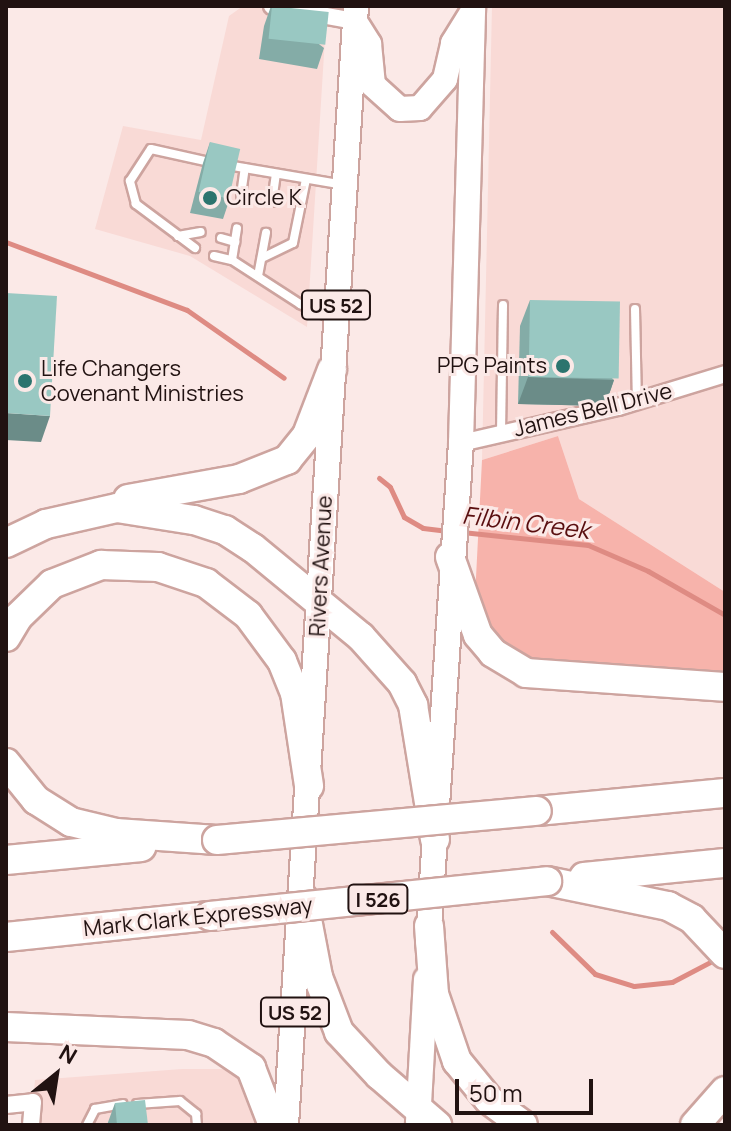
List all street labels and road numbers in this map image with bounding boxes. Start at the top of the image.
road number: US 52 [300,289,372,321]
street label: James Bell Drive [511,378,675,442]
street label: Rivers Avenue [304,495,338,637]
road number: I 526 [346,883,410,915]
street label: Mark Clark Expressway [82,892,314,942]
road number: US 52 [259,996,331,1028]

